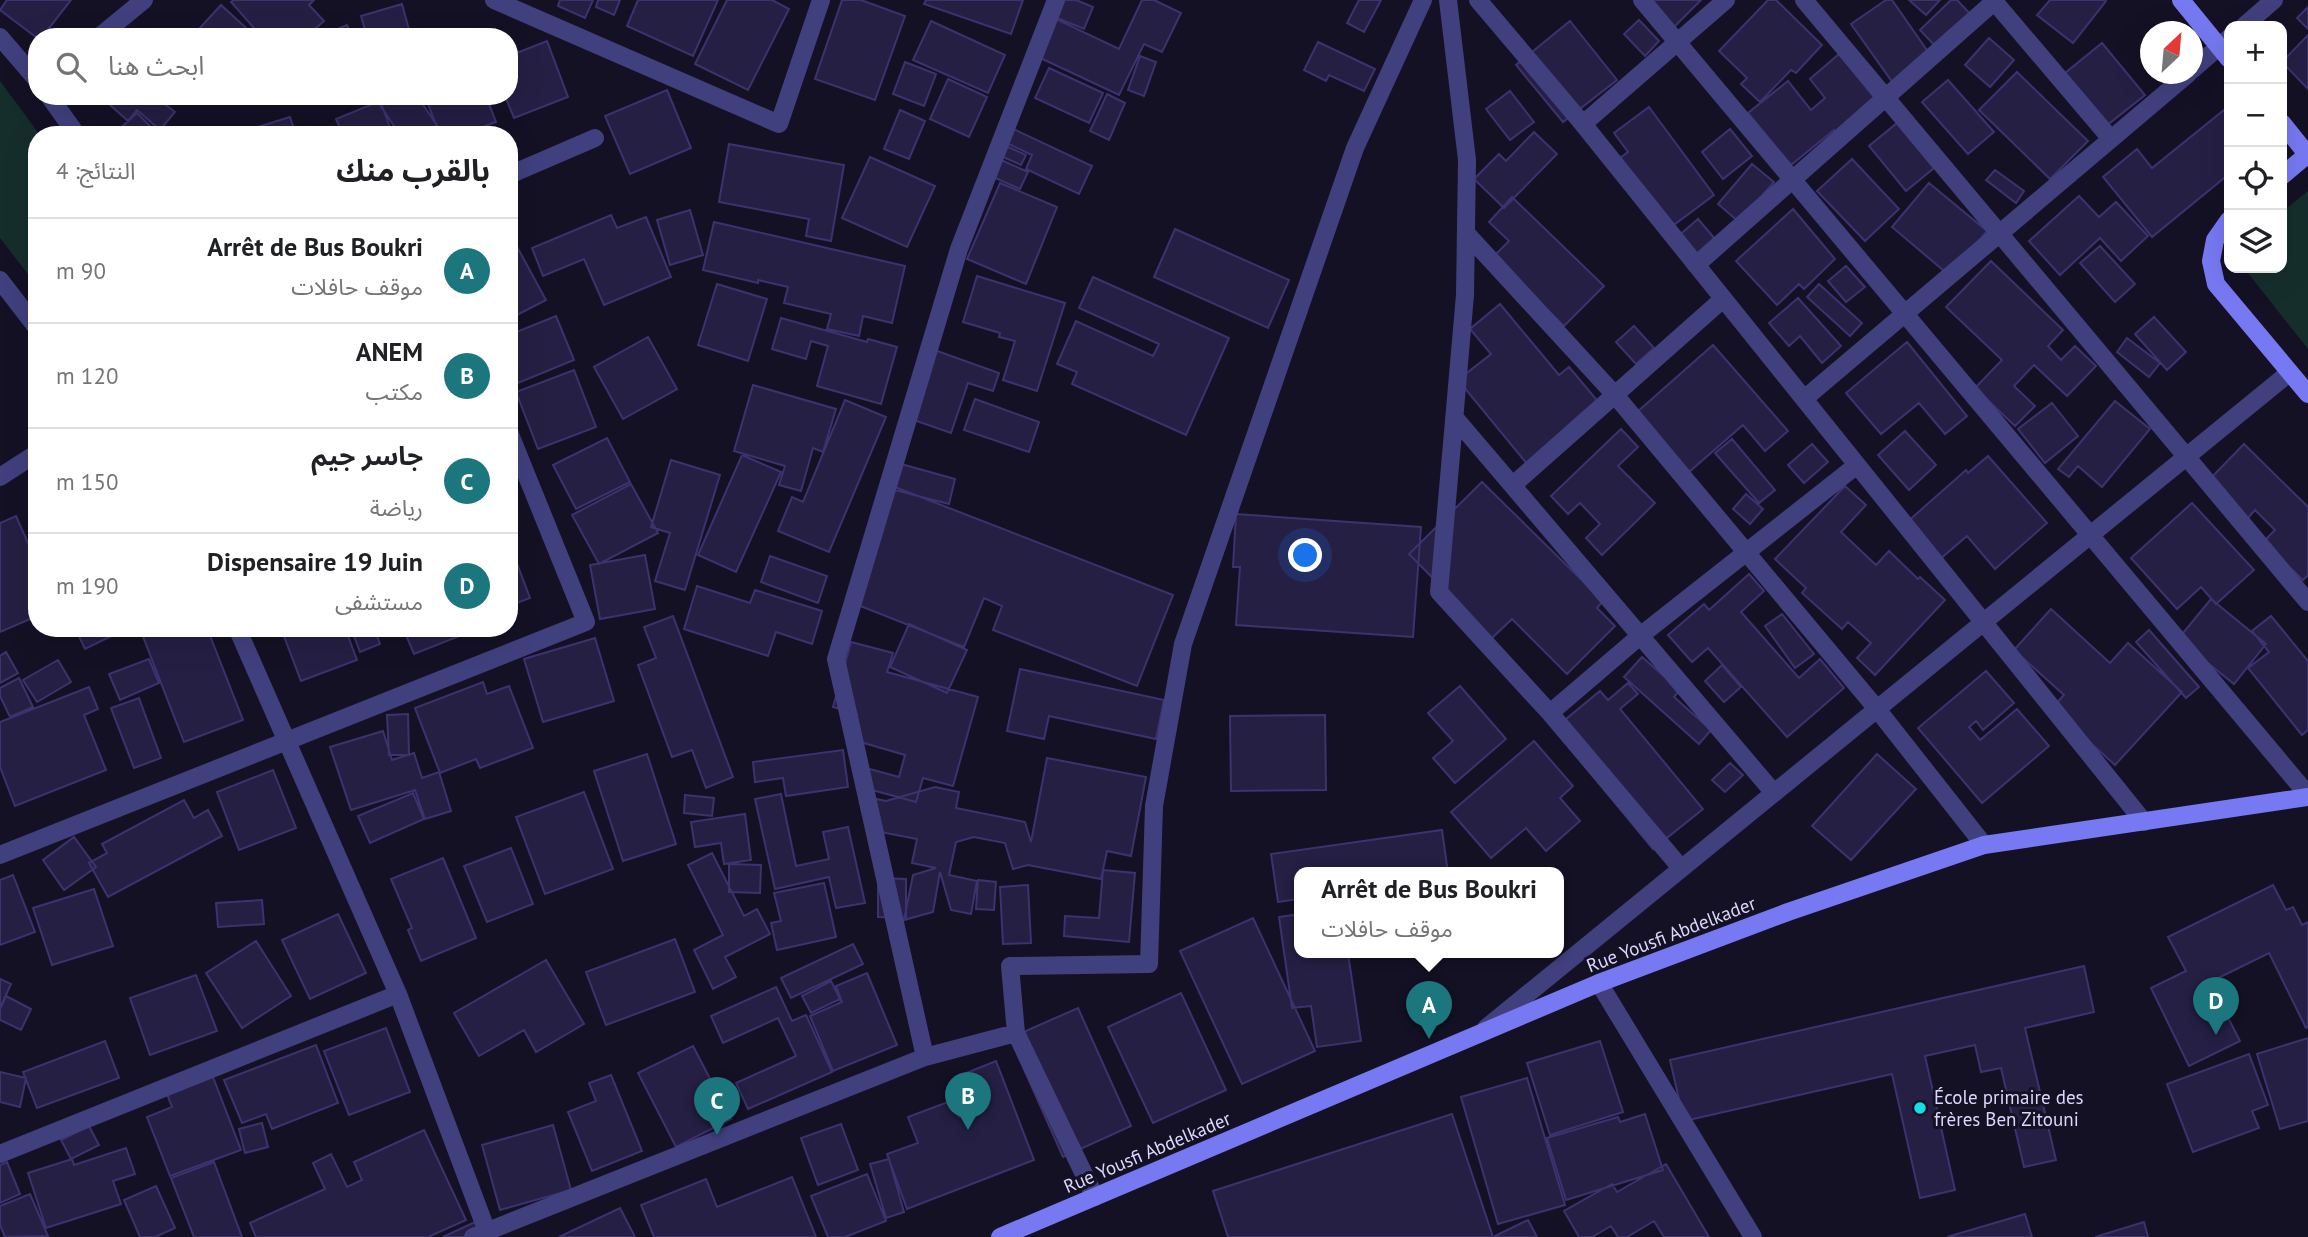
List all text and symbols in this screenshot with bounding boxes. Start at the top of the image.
north arrow [2140,21,2203,84]
map controls [2224,21,2287,273]
button: + [2224,21,2287,84]
search box [28,28,518,105]
icon: search [52,48,90,86]
text: ابحث هنا [108,49,205,82]
button: − [2224,84,2287,147]
button: locate [2224,147,2287,210]
text: بالقرب منك [336,150,490,189]
text: النتائج: 4 [56,156,135,185]
button: layers [2224,210,2287,273]
text: Arrêt de Bus Boukri [207,230,423,263]
text: 90 m [56,256,106,285]
text: A [460,256,474,285]
text: موقف حافلات [291,272,423,301]
text: ANEM [356,335,423,368]
text: 120 m [56,361,118,390]
text: B [460,361,474,390]
text: مكتب [366,377,423,406]
text: جاسر جيم [311,439,423,472]
text: 150 m [56,467,118,496]
text: C [461,467,473,496]
text: رياضة [370,493,423,522]
your location [1288,538,1322,572]
text: Dispensaire 19 Juin [207,545,423,578]
text: 190 m [56,571,118,600]
text: D [460,571,474,600]
text: مستشفى [335,587,423,616]
popup [1294,867,1564,958]
text: Arrêt de Bus Boukri [1321,872,1537,905]
street label: Rue Yousfi Abdelkader [1583,890,1759,977]
text: موقف حافلات [1321,914,1453,943]
pin: D [2193,977,2239,1035]
pin: A [1406,981,1452,1039]
pin: B [945,1072,991,1130]
pin: C [694,1077,740,1135]
place label: École primaire des frères Ben Zitouni [1934,1085,2084,1131]
marker: École primaire des frères Ben Zitouni [1912,1100,1928,1116]
street label: Rue Yousfi Abdelkader [1060,1106,1235,1198]

